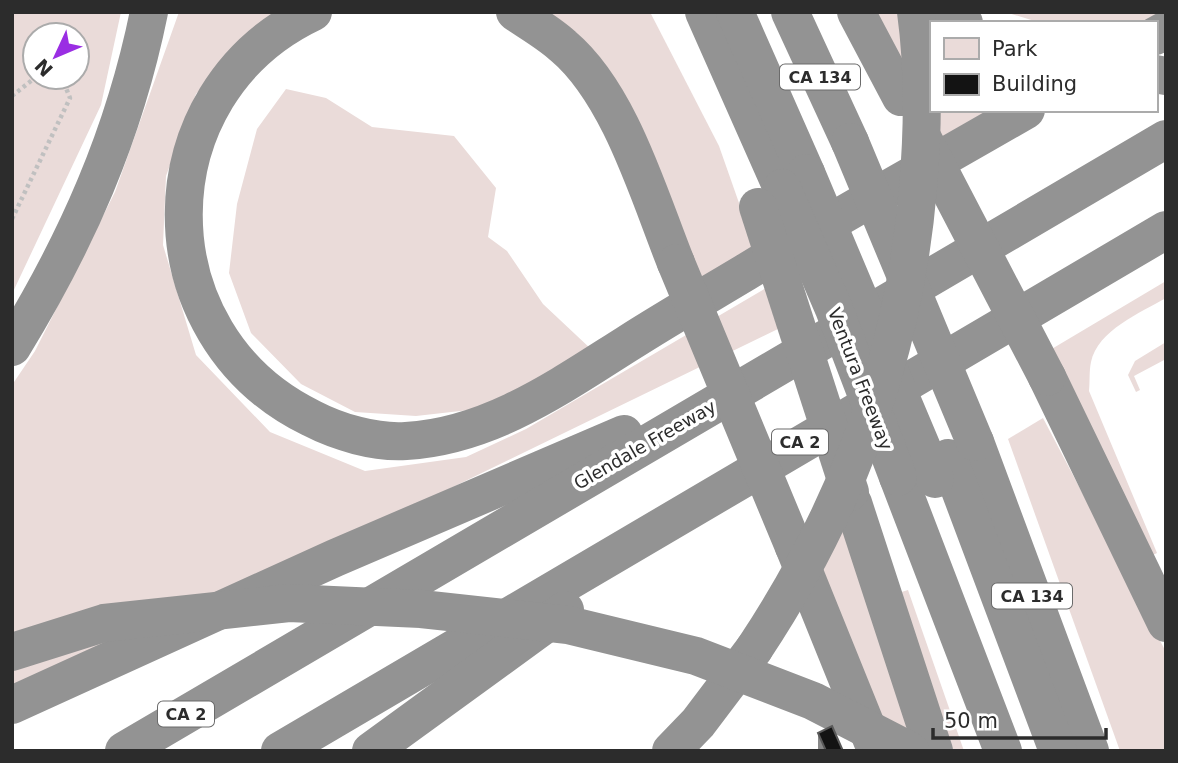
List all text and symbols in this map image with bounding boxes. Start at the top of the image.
north arrow [21,21,91,91]
legend [930,21,1157,112]
text: Park [992,37,1038,61]
text: N [30,54,57,81]
road number: CA 134 [780,64,860,90]
text: Building [992,72,1077,96]
street label: Ventura Freeway [824,305,897,453]
street label: Glendale Freeway [570,395,720,494]
road number: CA 2 [772,430,828,454]
road number: CA 134 [992,583,1072,608]
scale bar [933,696,1106,740]
road number: CA 2 [158,702,214,726]
text: 50 m [944,709,998,733]

